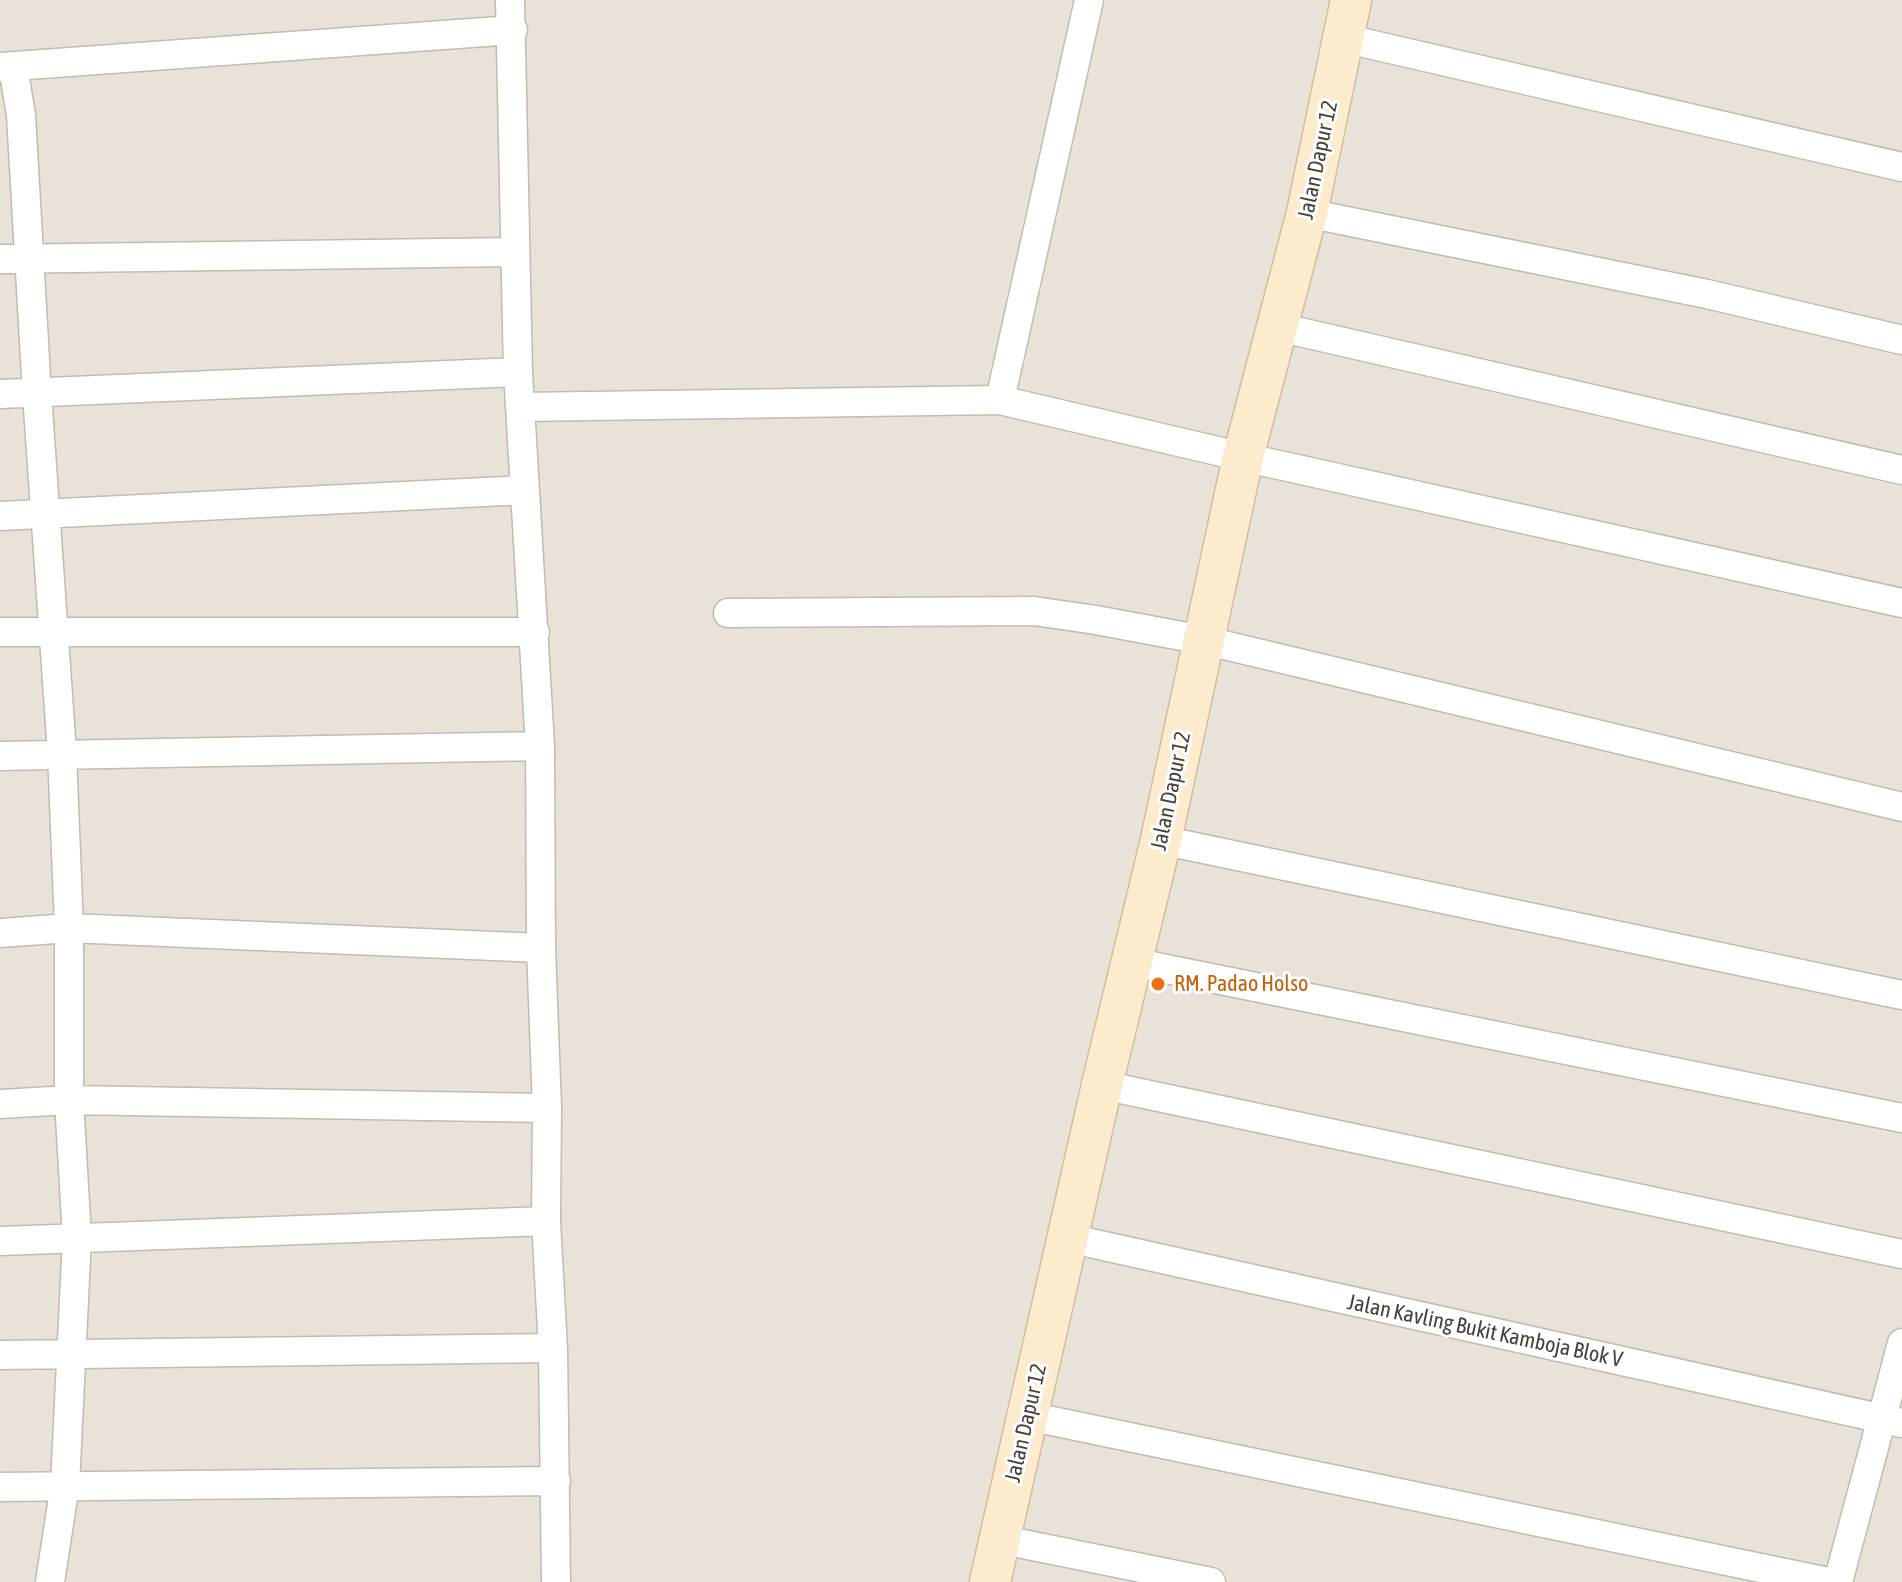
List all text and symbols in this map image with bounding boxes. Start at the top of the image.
street label: Jalan Dapur 12 [1293,98,1343,222]
street label: Jalan Dapur 12 [1146,729,1196,853]
place label: RM. Padao Holso [1174,971,1308,997]
marker: RM. Padao Holso [1149,975,1167,993]
street label: Jalan Kavling Bukit Kamboja Blok V [1345,1289,1625,1373]
street label: Jalan Dapur 12 [1000,1361,1052,1485]

